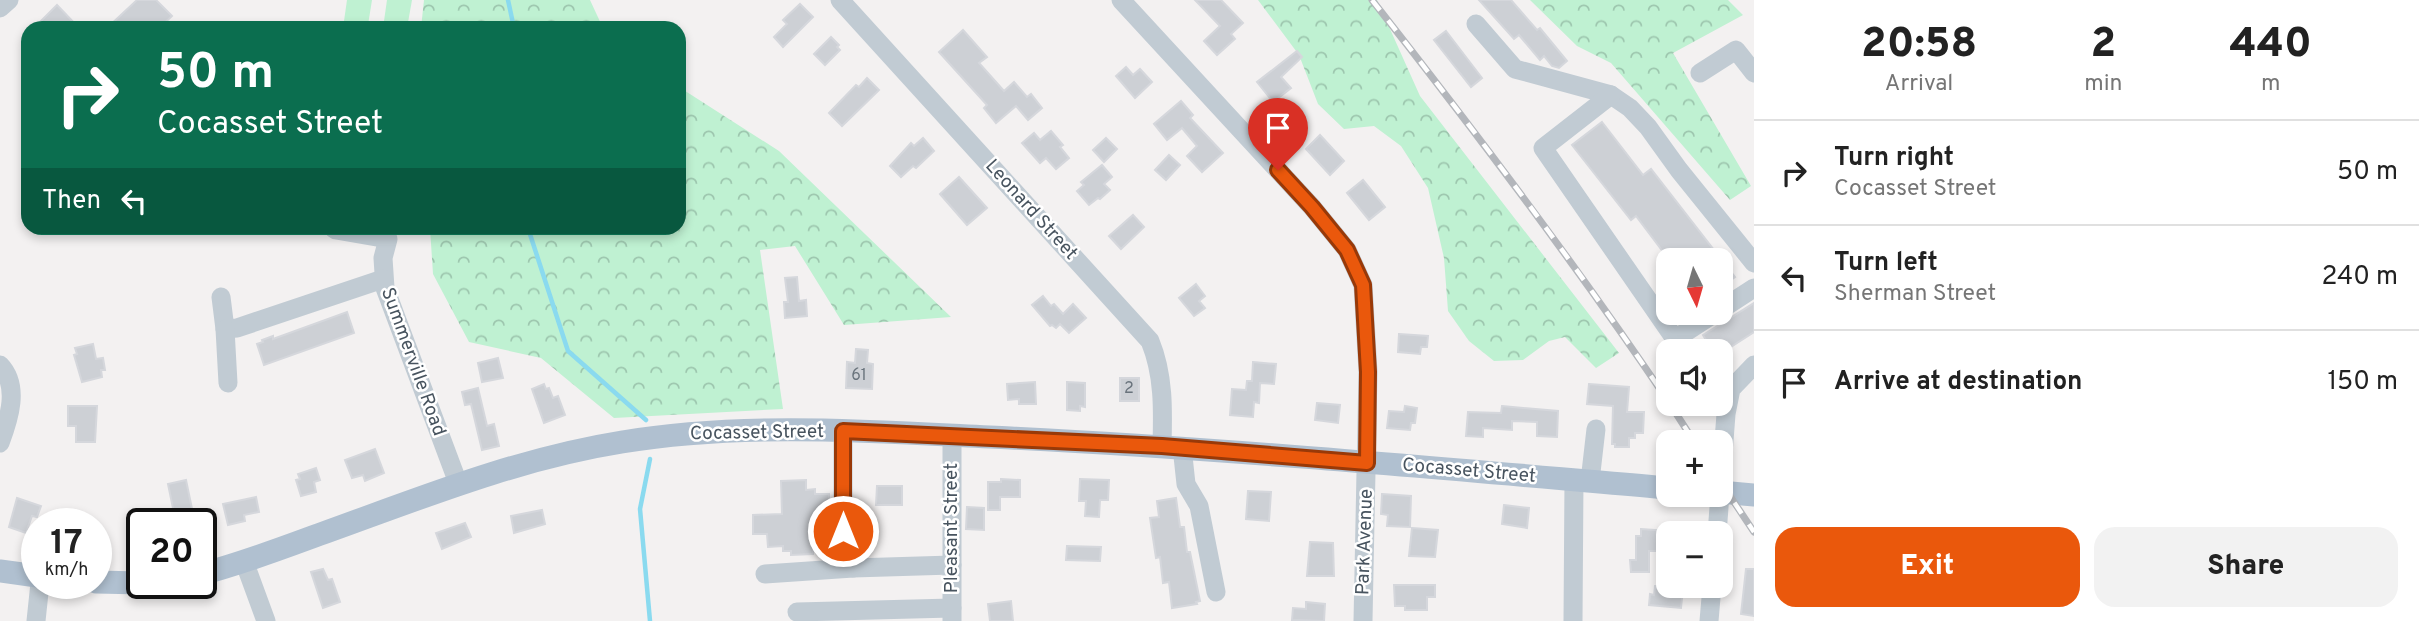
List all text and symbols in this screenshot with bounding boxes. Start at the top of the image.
text: 20:58 [1861,19,1977,72]
text: 2 [2090,19,2116,72]
text: 440 [2229,19,2312,72]
text: 50 m [157,44,274,106]
icon: right [42,49,133,140]
text: Arrival [1885,70,1953,99]
text: min [2084,70,2122,99]
text: m [2261,70,2280,99]
pin [1248,98,1308,170]
text: Cocasset Street [157,105,383,145]
icon: arrive [1259,109,1297,147]
text: Turn right [1834,142,1954,175]
icon: right [1775,154,1813,192]
street label: Leonard Street [980,155,1082,265]
text: 50 m [2337,156,2398,189]
text: Cocasset Street [1834,175,1996,204]
icon: left [115,182,153,220]
text: Then [42,185,101,218]
text: Turn left [1834,247,1938,280]
north arrow [1656,248,1732,326]
map controls [1656,248,1733,598]
icon: left [1775,259,1813,297]
text: 240 m [2321,261,2398,294]
text: Sherman Street [1834,280,1996,309]
street label: Summerville Road [375,285,451,439]
button: sound [1656,339,1733,416]
icon: arrive [1775,364,1813,402]
house number: 61 [851,366,867,386]
text: Arrive at destination [1834,366,2082,399]
text: 150 m [2327,366,2398,399]
house number: 2 [1124,379,1134,399]
street label: Cocasset Street [690,420,824,446]
button: + [1656,430,1733,507]
street label: Cocasset Street [1401,453,1537,489]
street label: Pleasant Street [940,463,964,593]
street label: Park Avenue [1351,488,1379,596]
position arrow [806,494,880,568]
speed limit sign: 20 [126,508,217,599]
button: − [1656,521,1733,598]
text: 17 [50,522,83,566]
button: Exit [1775,527,2080,607]
button: Share [2094,527,2398,607]
text: km/h [45,559,88,582]

